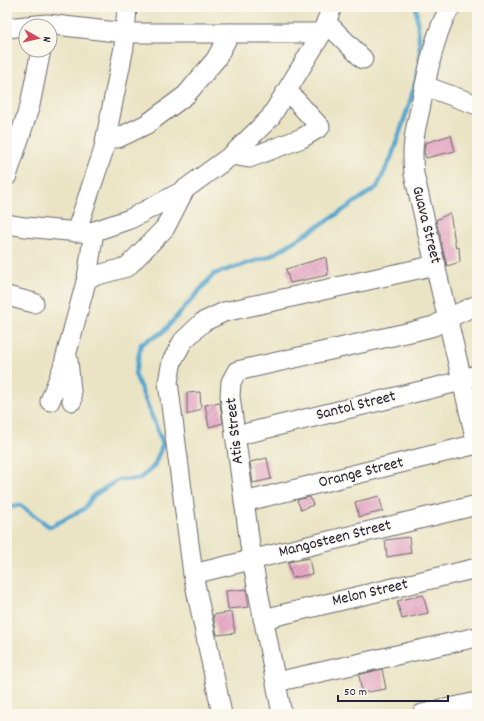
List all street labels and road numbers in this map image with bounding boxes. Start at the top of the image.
street label: Guava Street [405,184,447,266]
street label: Santol Street [314,385,398,427]
street label: Atis Street [220,396,250,465]
street label: Orange Street [316,451,406,495]
street label: Mangosteen Street [276,514,394,564]
street label: Melon Street [330,573,410,613]

